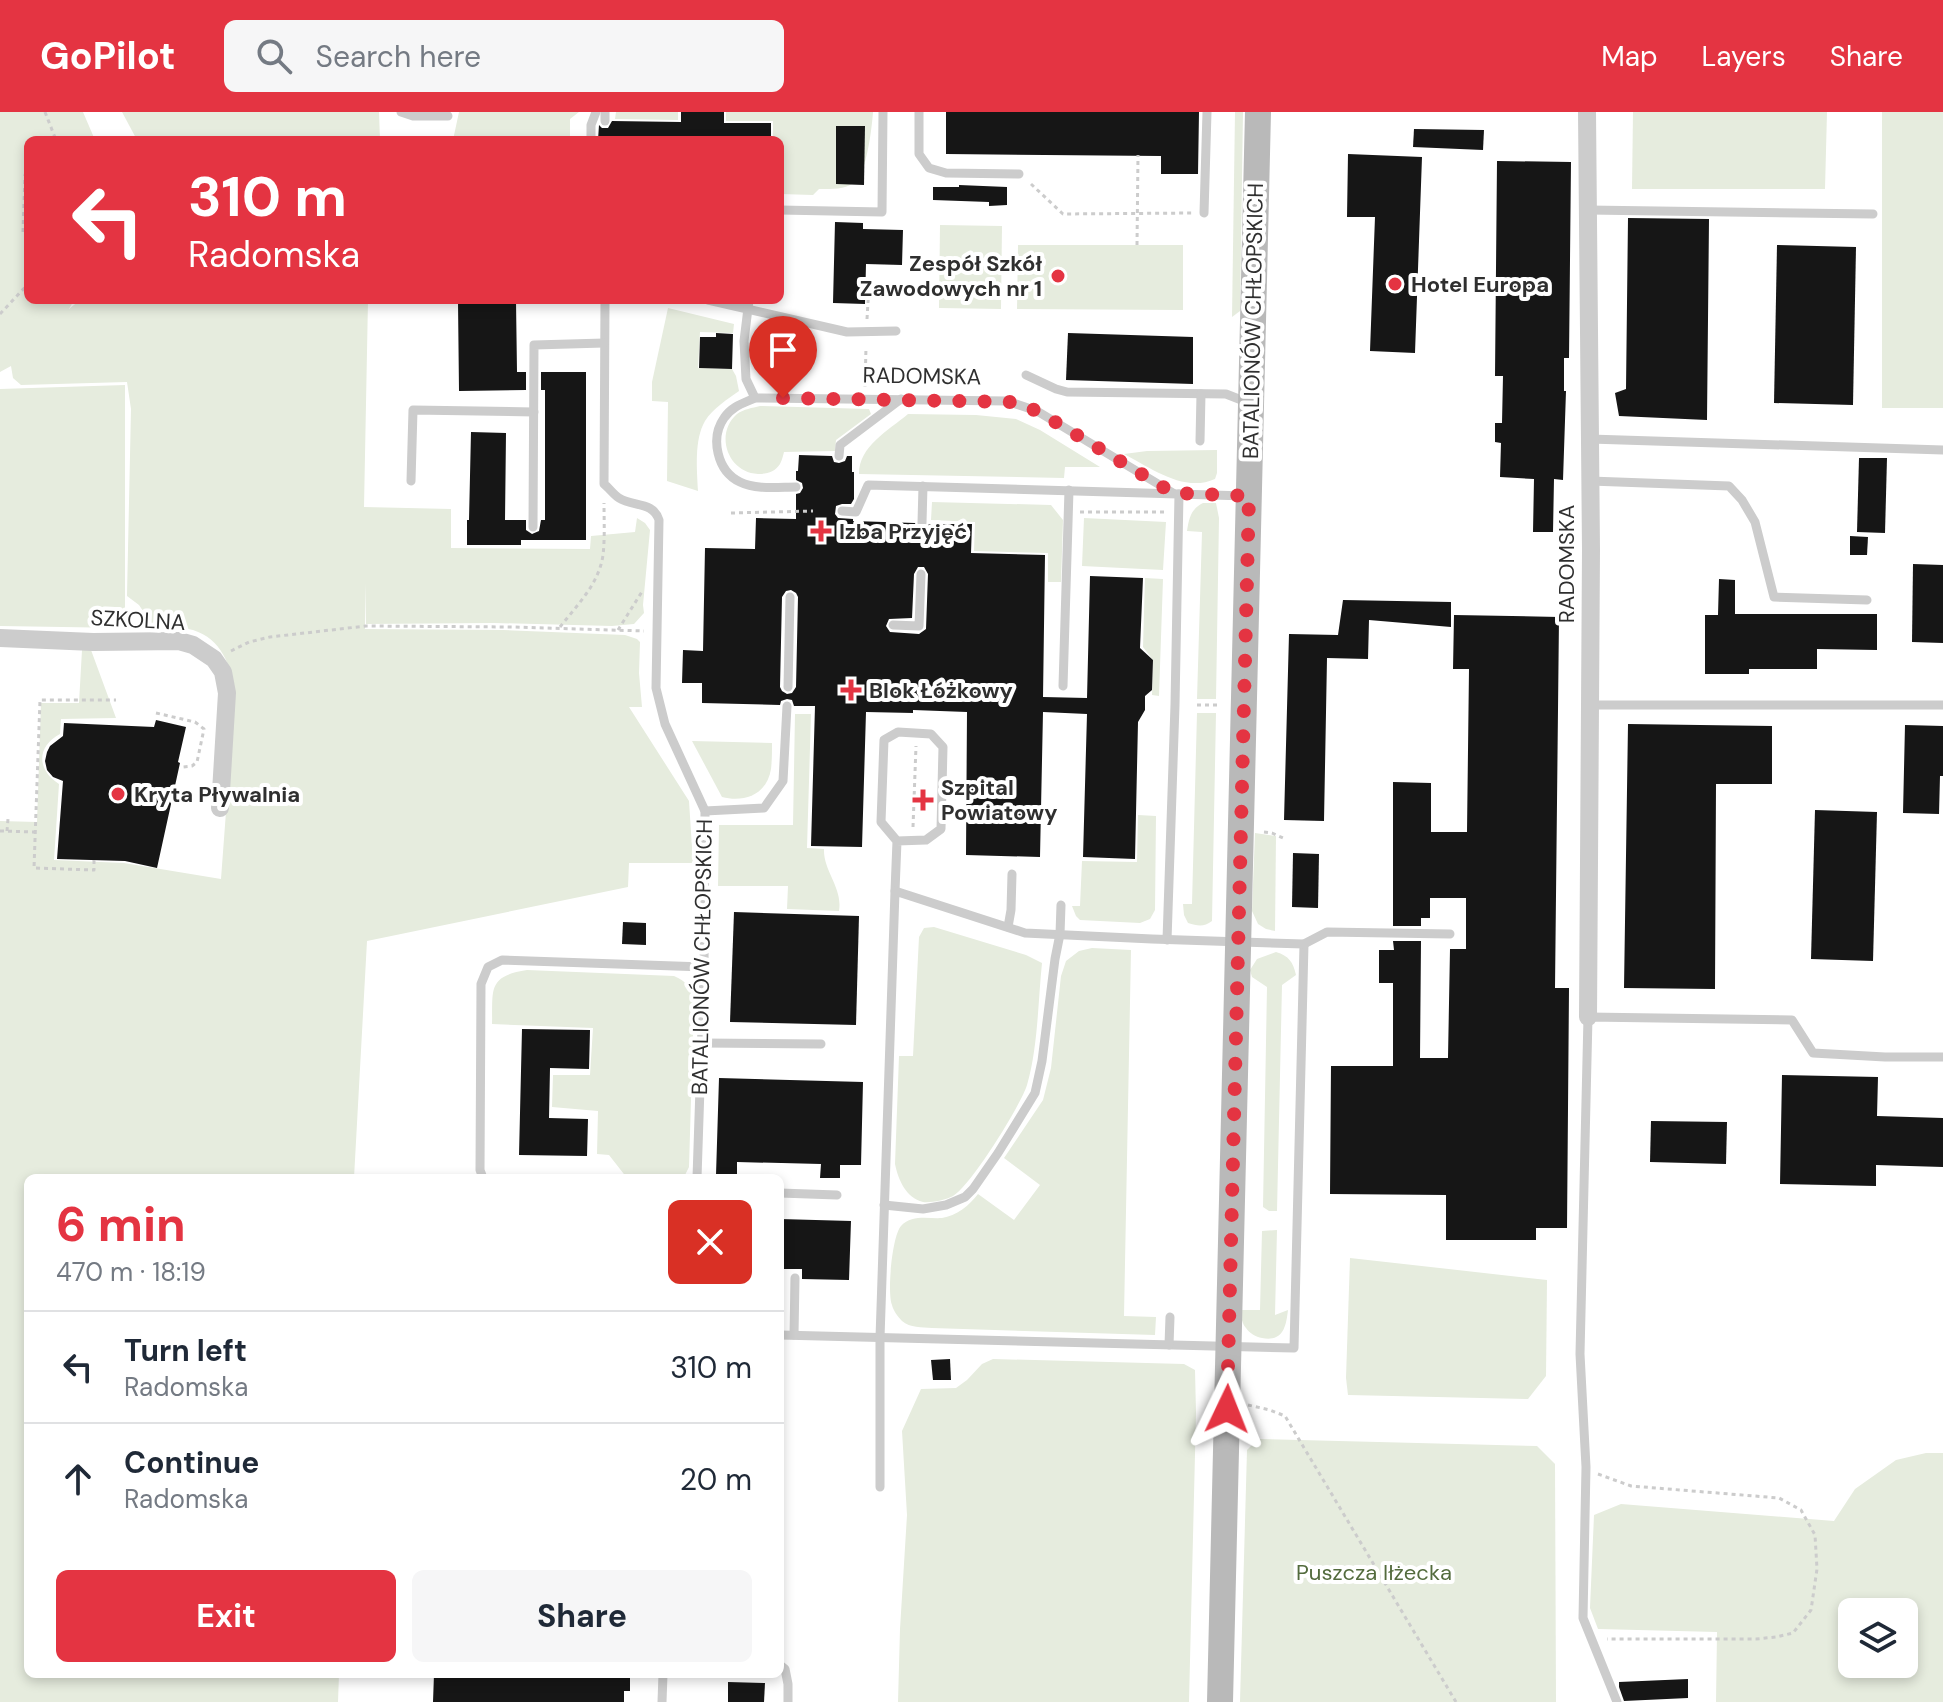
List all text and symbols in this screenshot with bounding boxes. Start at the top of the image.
search box [224,20,784,92]
text: GoPilot [40,31,176,81]
icon: search [252,34,296,78]
text: Search here [316,37,481,76]
text: Map [1601,38,1658,75]
text: Layers [1702,38,1786,75]
text: Share [1830,38,1903,75]
text: 310 m [188,160,347,233]
icon: left [56,168,160,272]
street label: BATALIONÓW CHŁOPSKICH [1236,183,1270,459]
text: Radomska [188,231,360,278]
place label: Zespół Szkół Zawodowych nr 1 [860,249,1043,303]
marker: Zespół Szkół Zawodowych nr 1 [1049,267,1067,285]
place label: Hotel Europa [1411,270,1549,299]
marker: Hotel Europa [1386,275,1404,293]
pin [749,316,817,398]
icon: arrive [761,328,805,372]
street label: RADOMSKA [862,360,982,392]
street label: RADOMSKA [1552,505,1581,623]
place label: Izba Przyjęć [839,517,967,546]
marker: Izba Przyjęć [810,520,832,542]
street label: SZKOLNA [90,603,186,637]
place label: Blok Łóżkowy [869,676,1013,705]
marker: Blok Łóżkowy [840,679,862,701]
place label: Szpital Powiatowy [941,773,1057,827]
place label: Kryta Pływalnia [134,780,300,809]
marker: Kryta Pływalnia [109,785,127,803]
marker: Szpital Powiatowy [912,789,934,811]
street label: BATALIONÓW CHŁOPSKICH [685,819,719,1095]
text: 6 min [56,1193,186,1256]
button: close [668,1200,752,1284]
text: 470 m · 18:19 [56,1255,206,1289]
text: Turn left [124,1331,247,1370]
icon: left [56,1345,100,1389]
text: 310 m [670,1348,752,1387]
position arrow [1185,1367,1269,1451]
text: Radomska [124,1370,248,1404]
text: Continue [124,1443,259,1482]
icon: ahead [56,1457,100,1501]
text: 20 m [680,1460,752,1499]
text: Radomska [124,1482,248,1516]
park label: Puszcza Iłżecka [1296,1558,1452,1587]
button: Exit [56,1570,396,1662]
button: Share [412,1570,752,1662]
map controls [1838,1598,1918,1678]
button: layers [1838,1598,1918,1678]

